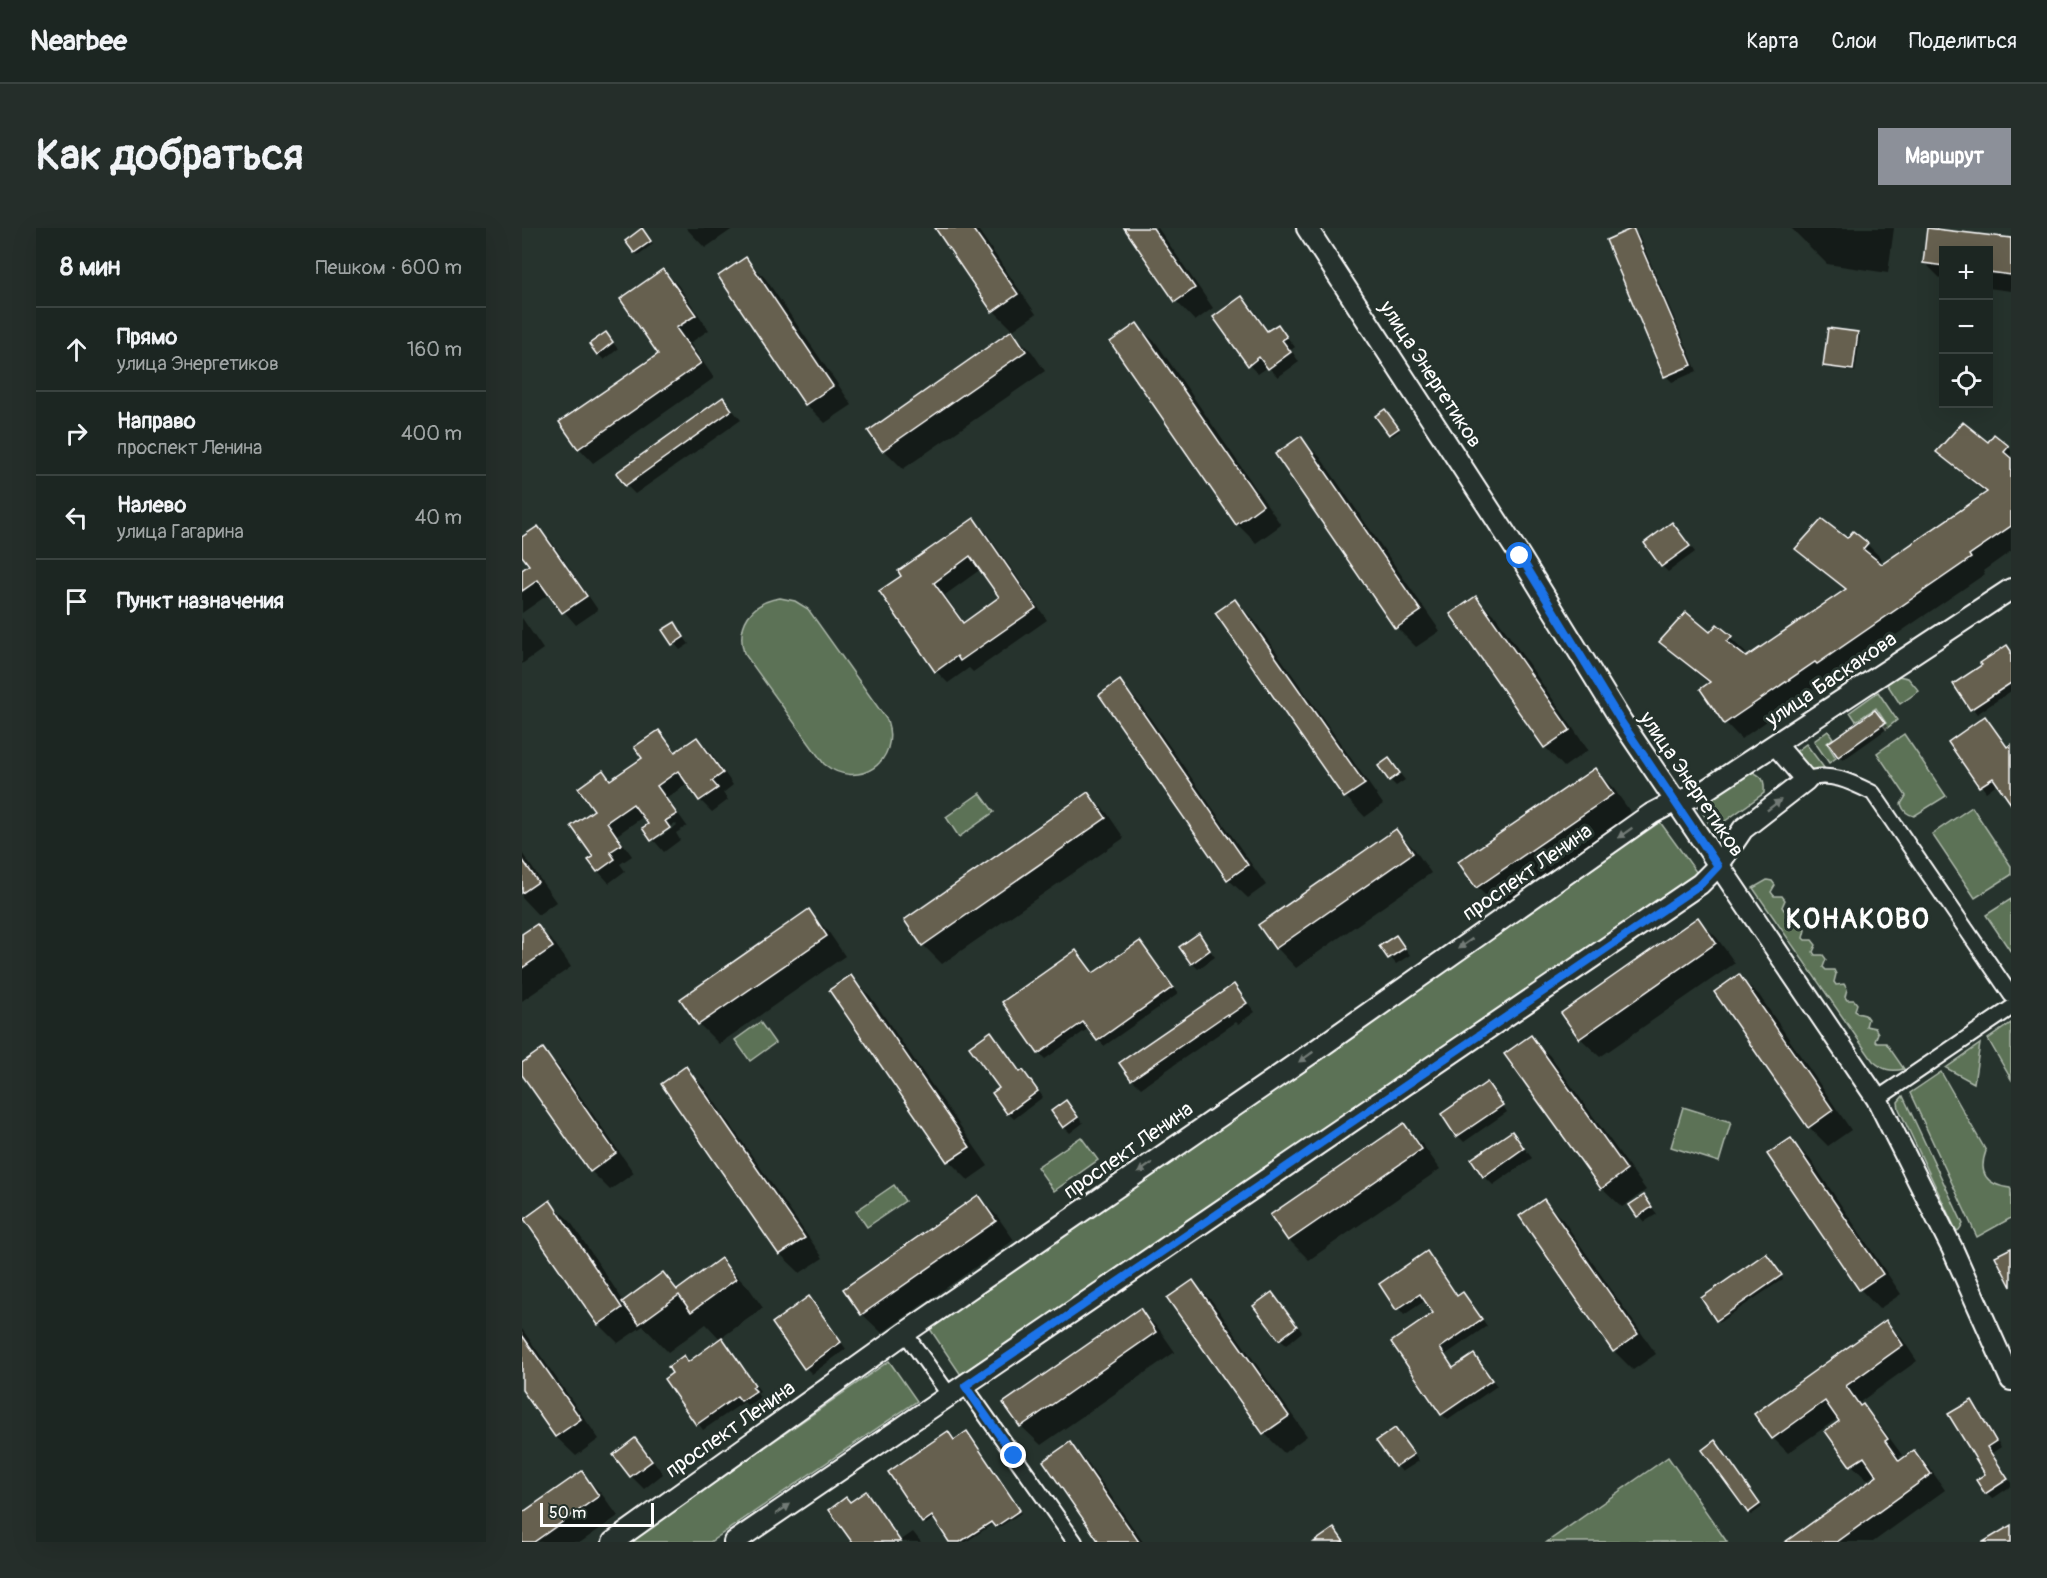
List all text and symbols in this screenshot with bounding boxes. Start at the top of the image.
text: Nearbee [30,24,127,59]
text: Карта [1746,28,1798,55]
text: Слои [1831,28,1876,55]
text: Поделиться [1909,28,2017,55]
button: Маршрут [1878,128,2011,185]
text: Как добраться [36,130,303,182]
map controls [1939,246,1993,408]
button: + [1939,246,1993,300]
text: 8 мин [60,251,120,283]
text: Пешком · 600 m [316,255,462,280]
street label: улица Энергетиков [1372,295,1488,453]
button: − [1939,300,1993,354]
text: Прямо [117,323,177,351]
icon: ahead [60,333,93,366]
text: 160 m [407,337,462,362]
text: улица Энергетиков [117,351,279,376]
button: locate [1939,354,1993,408]
text: Направо [117,407,196,435]
icon: right [60,417,93,450]
text: 400 m [401,421,462,446]
text: проспект Ленина [117,435,262,460]
text: Налево [117,491,186,519]
icon: left [60,501,93,534]
text: 40 m [415,505,462,530]
text: улица Гагарина [117,519,244,544]
route start [1506,542,1532,568]
icon: arrive [60,585,93,618]
text: Пункт назначения [117,587,284,615]
street label: улица Баскакова [1760,626,1902,734]
street label: улица Энергетиков [1632,705,1750,862]
one-way arrow [1766,798,1782,811]
street label: проспект Ленина [1457,818,1598,927]
one-way arrow [1617,827,1633,839]
district label: КОНАКОВО [1786,903,1930,936]
one-way arrow [1457,938,1473,950]
one-way arrow [1298,1051,1314,1063]
street label: проспект Ленина [1058,1096,1199,1205]
one-way arrow [1137,1162,1153,1173]
street label: проспект Ленина [660,1375,801,1484]
route end [1000,1442,1026,1468]
scale bar [540,1500,654,1528]
text: 50 m [549,1503,586,1523]
one-way arrow [774,1503,790,1515]

